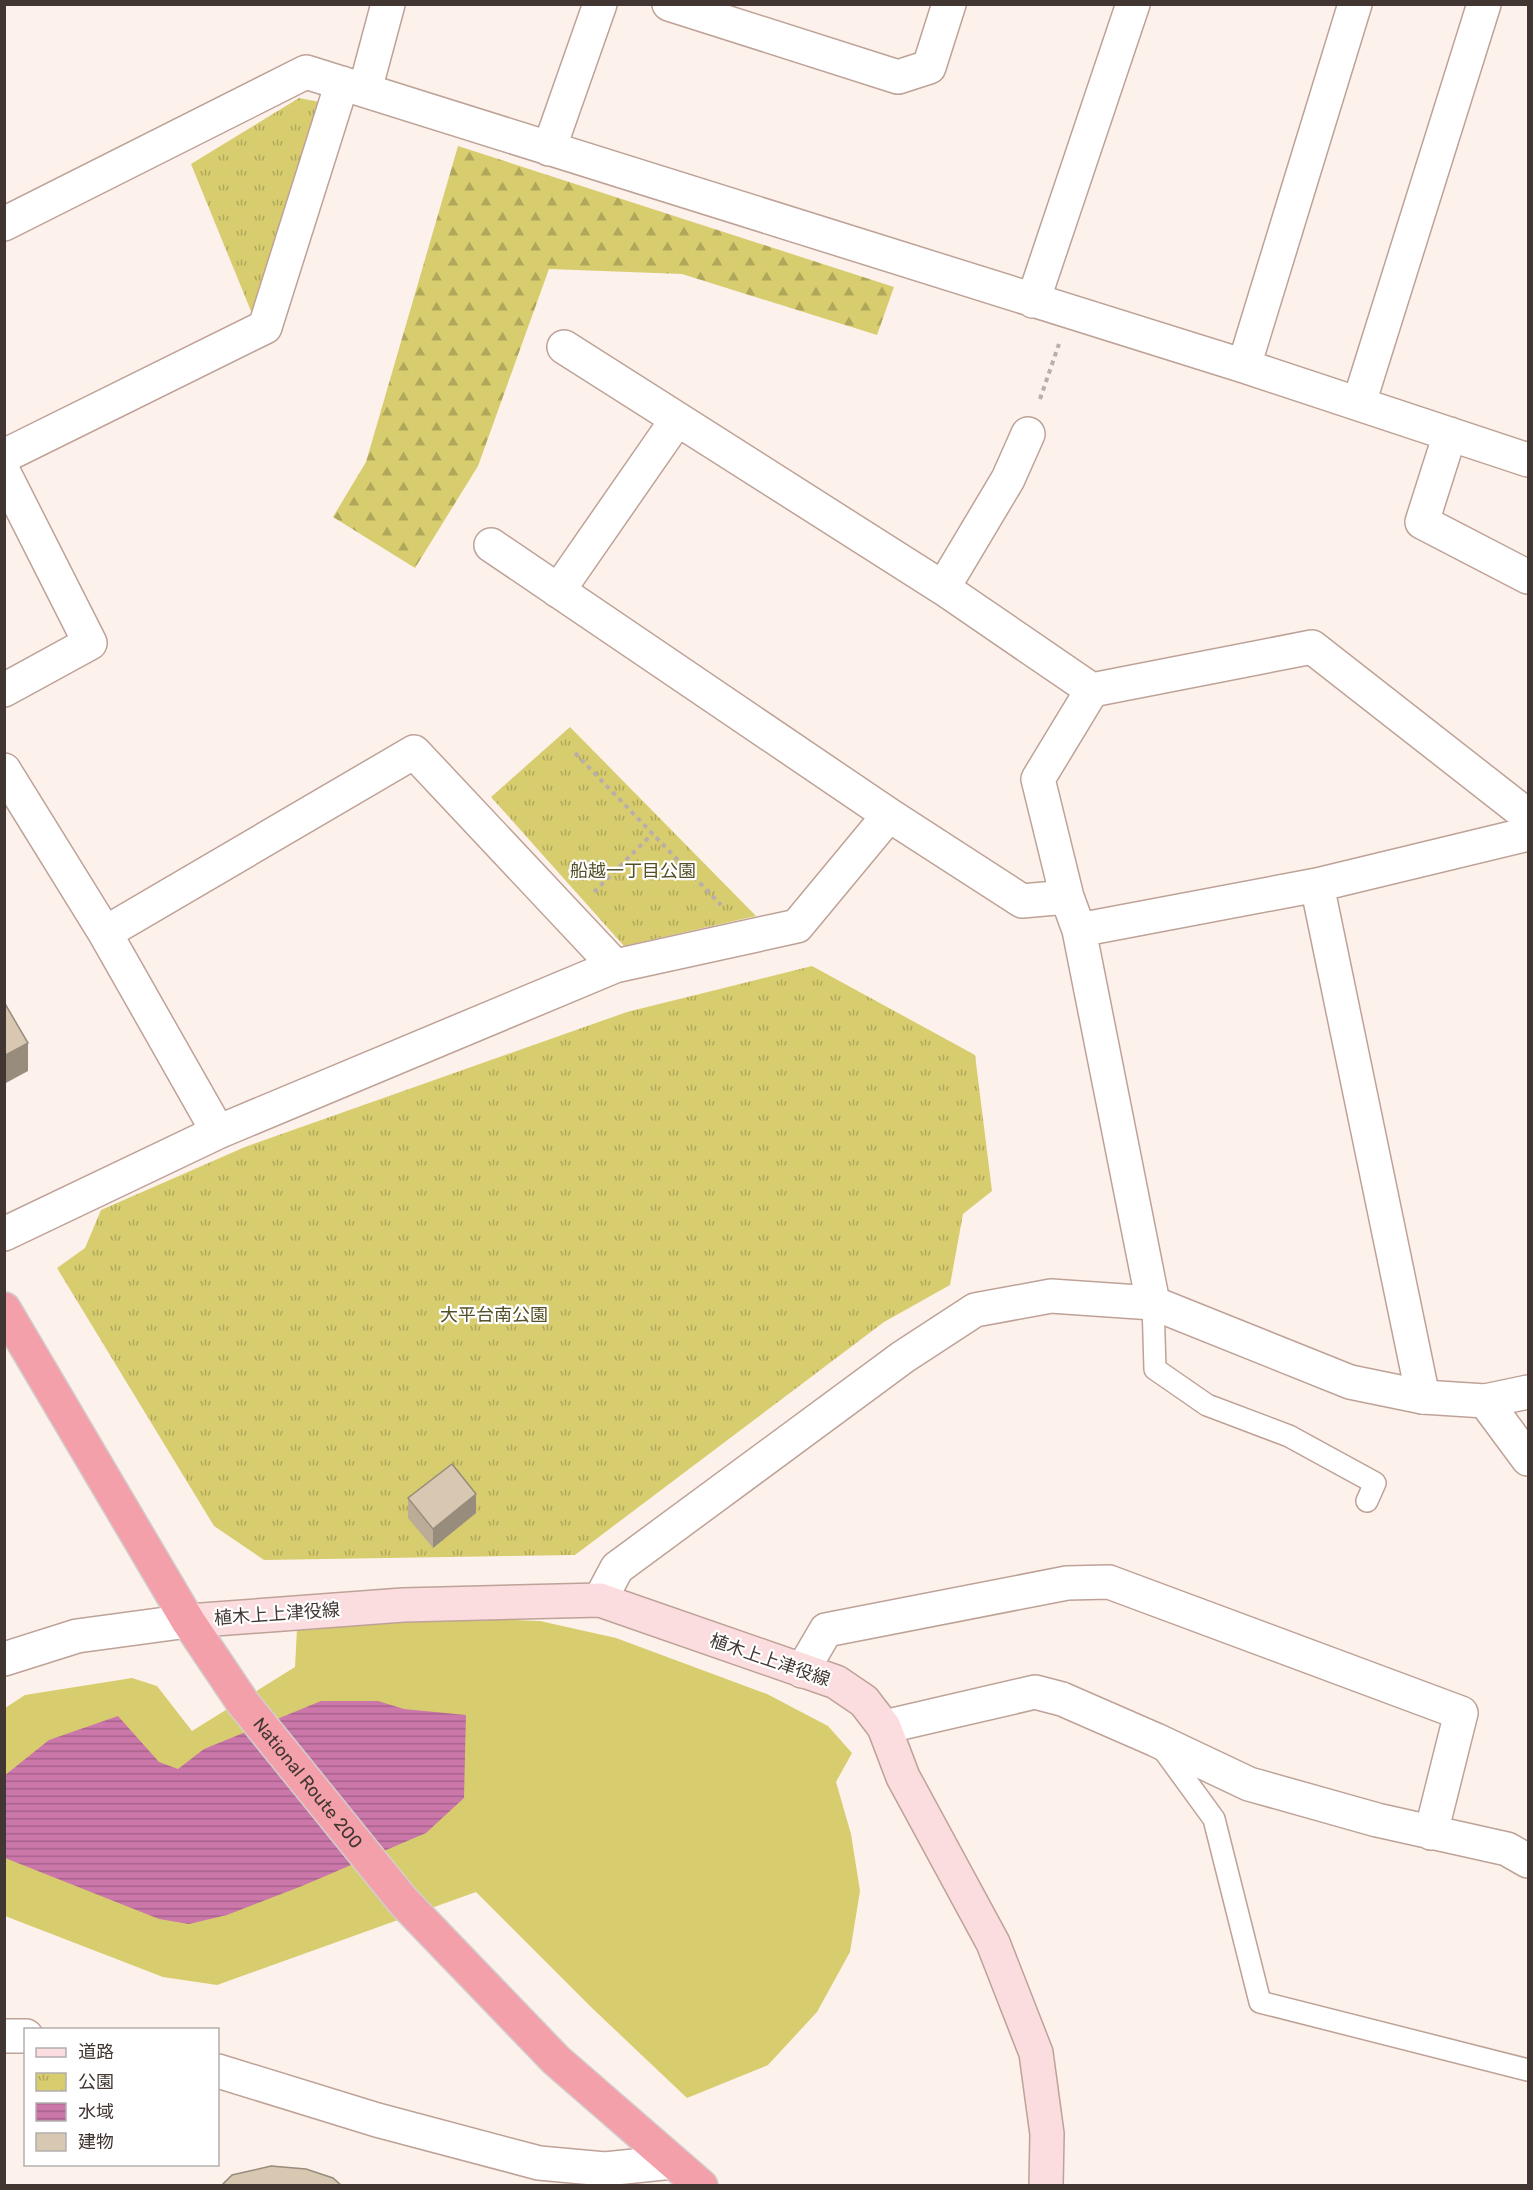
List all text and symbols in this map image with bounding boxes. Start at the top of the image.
park label: 船越一丁目公園 [570,860,696,882]
park label: 大平台南公園 [440,1304,548,1326]
street label: 植木上上津役線 [213,1599,341,1629]
street label: 植木上上津役線 [707,1629,833,1691]
street label: National Route 200 [248,1713,367,1853]
legend [24,2028,219,2166]
text: 道路 [78,2041,114,2063]
text: 公園 [78,2071,114,2093]
text: 水域 [78,2101,114,2123]
text: 建物 [78,2131,114,2153]

